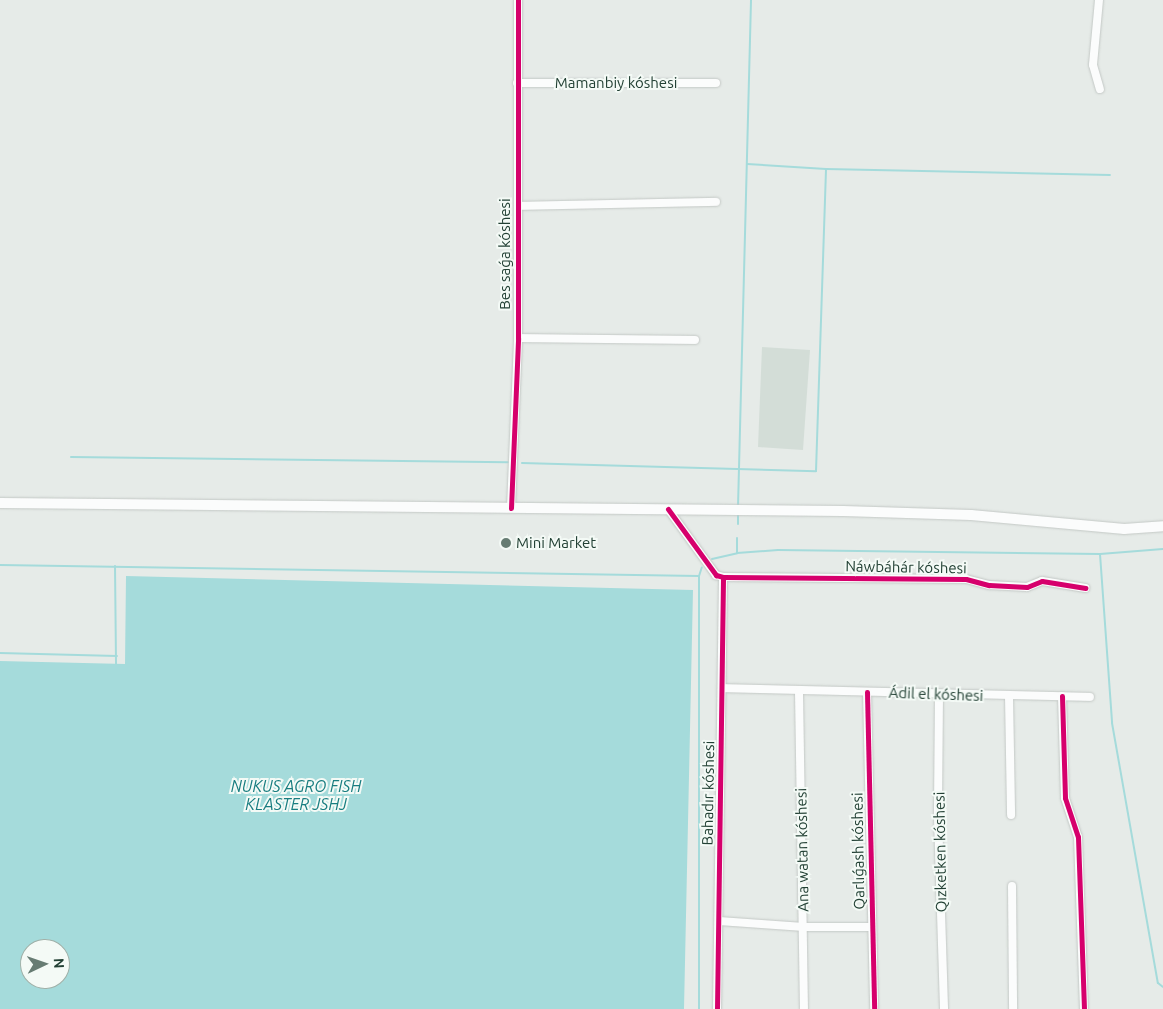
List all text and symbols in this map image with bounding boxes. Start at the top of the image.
street label: Mamanbiy kóshesi [555,74,677,92]
street label: Bes saǵa kóshesi [496,198,514,310]
place label: Mini Market [516,534,596,552]
marker: Mini Market [500,537,512,549]
street label: Náwbáhár kóshesi [845,557,967,577]
street label: Ádil el kóshesi [888,683,984,705]
street label: Bahadır kóshesi [698,741,718,845]
water label: NUKUS AGRO FISH KLASTER JSHJ [231,776,361,814]
street label: Ana watan kóshesi [792,788,812,912]
street label: Qızketken kóshesi [930,791,950,913]
street label: Qarlıǵash kóshesi [848,792,868,910]
north arrow [20,939,70,989]
text: N [51,958,67,969]

